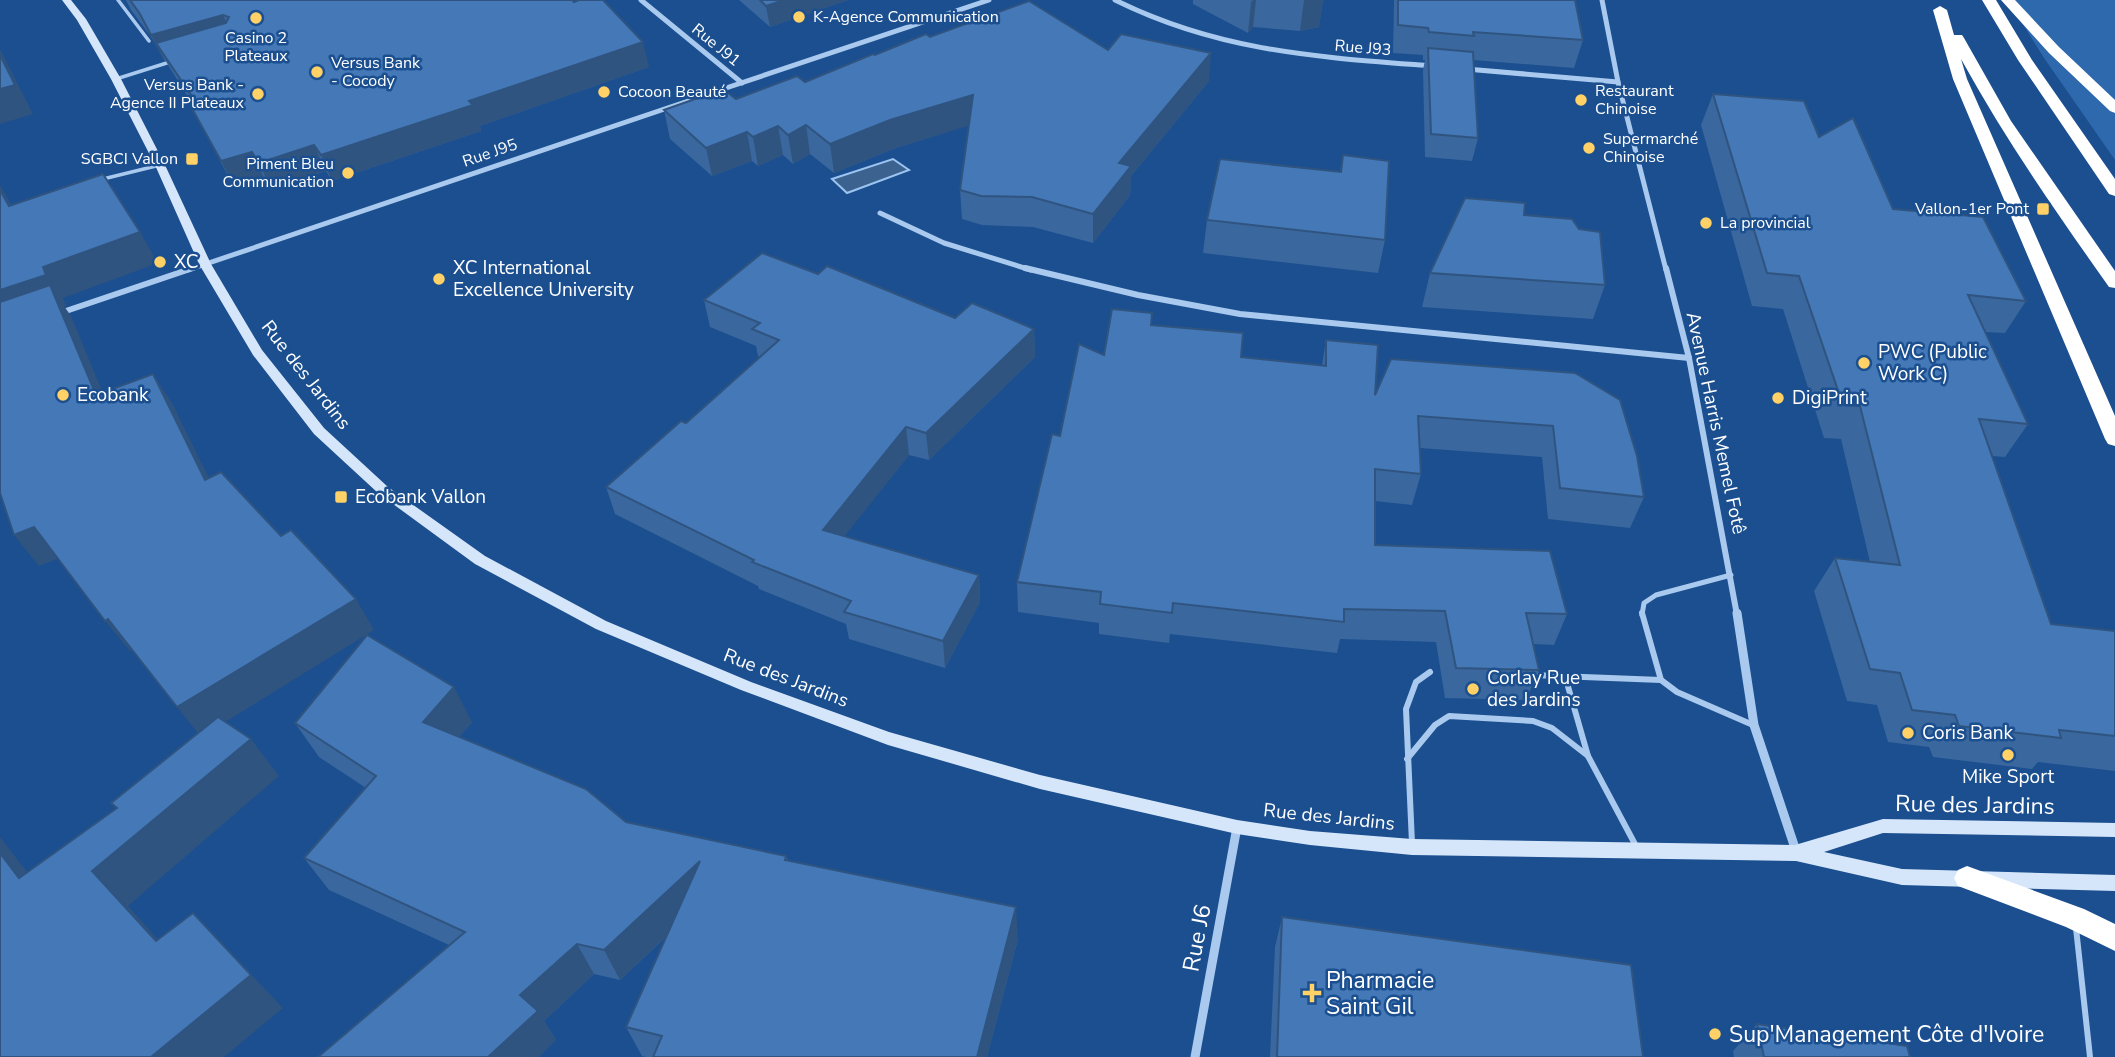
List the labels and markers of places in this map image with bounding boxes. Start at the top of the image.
place label: K-Agence Communication [813,6,999,28]
marker: K-Agence Communication [791,9,807,25]
marker: Casino 2 Plateaux [248,10,264,26]
place label: Casino 2 Plateaux [224,27,288,67]
place label: Versus Bank - Cocody [330,52,421,92]
marker: Versus Bank - Cocody [309,64,325,80]
place label: Versus Bank - Agence II Plateaux [110,74,245,114]
place label: Restaurant Chinoise [1595,80,1674,120]
place label: Cocoon Beauté [618,81,726,103]
marker: Cocoon Beauté [596,84,612,100]
marker: Versus Bank - Agence II Plateaux [250,86,266,102]
marker: Restaurant Chinoise [1573,92,1589,108]
place label: Supermarché Chinoise [1603,128,1698,168]
marker: Supermarché Chinoise [1581,140,1597,156]
place label: SGBCI Vallon [81,148,178,170]
marker: SGBCI Vallon [184,151,200,167]
place label: Piment Bleu Communication [223,153,334,193]
marker: Piment Bleu Communication [340,165,356,181]
place label: Vallon-1er Pont [1914,198,2029,220]
marker: Vallon-1er Pont [2035,201,2051,217]
place label: La provincial [1720,212,1811,234]
marker: La provincial [1698,215,1714,231]
place label: XC [174,249,199,275]
marker: XC [152,254,168,270]
place label: XC International Excellence University [453,255,634,303]
marker: XC International Excellence University [431,271,447,287]
place label: PWC (Public Work C) [1878,339,1987,387]
marker: PWC (Public Work C) [1856,355,1872,371]
place label: Ecobank [77,382,149,408]
place label: DigiPrint [1792,385,1867,411]
marker: Ecobank [55,387,71,403]
marker: DigiPrint [1770,390,1786,406]
place label: Ecobank Vallon [355,484,486,510]
marker: Ecobank Vallon [333,489,349,505]
place label: Corlay Rue des Jardins [1487,665,1581,713]
marker: Corlay Rue des Jardins [1465,681,1481,697]
place label: Coris Bank [1922,720,2014,746]
marker: Coris Bank [1900,725,1916,741]
marker: Mike Sport [2000,747,2016,763]
place label: Mike Sport [1962,764,2054,790]
place label: Pharmacie Saint Gil [1326,965,1434,1022]
marker: Pharmacie Saint Gil [1304,985,1320,1001]
place label: Sup'Management Côte d'Ivoire [1729,1019,2044,1050]
marker: Sup'Management Côte d'Ivoire [1707,1026,1723,1042]

